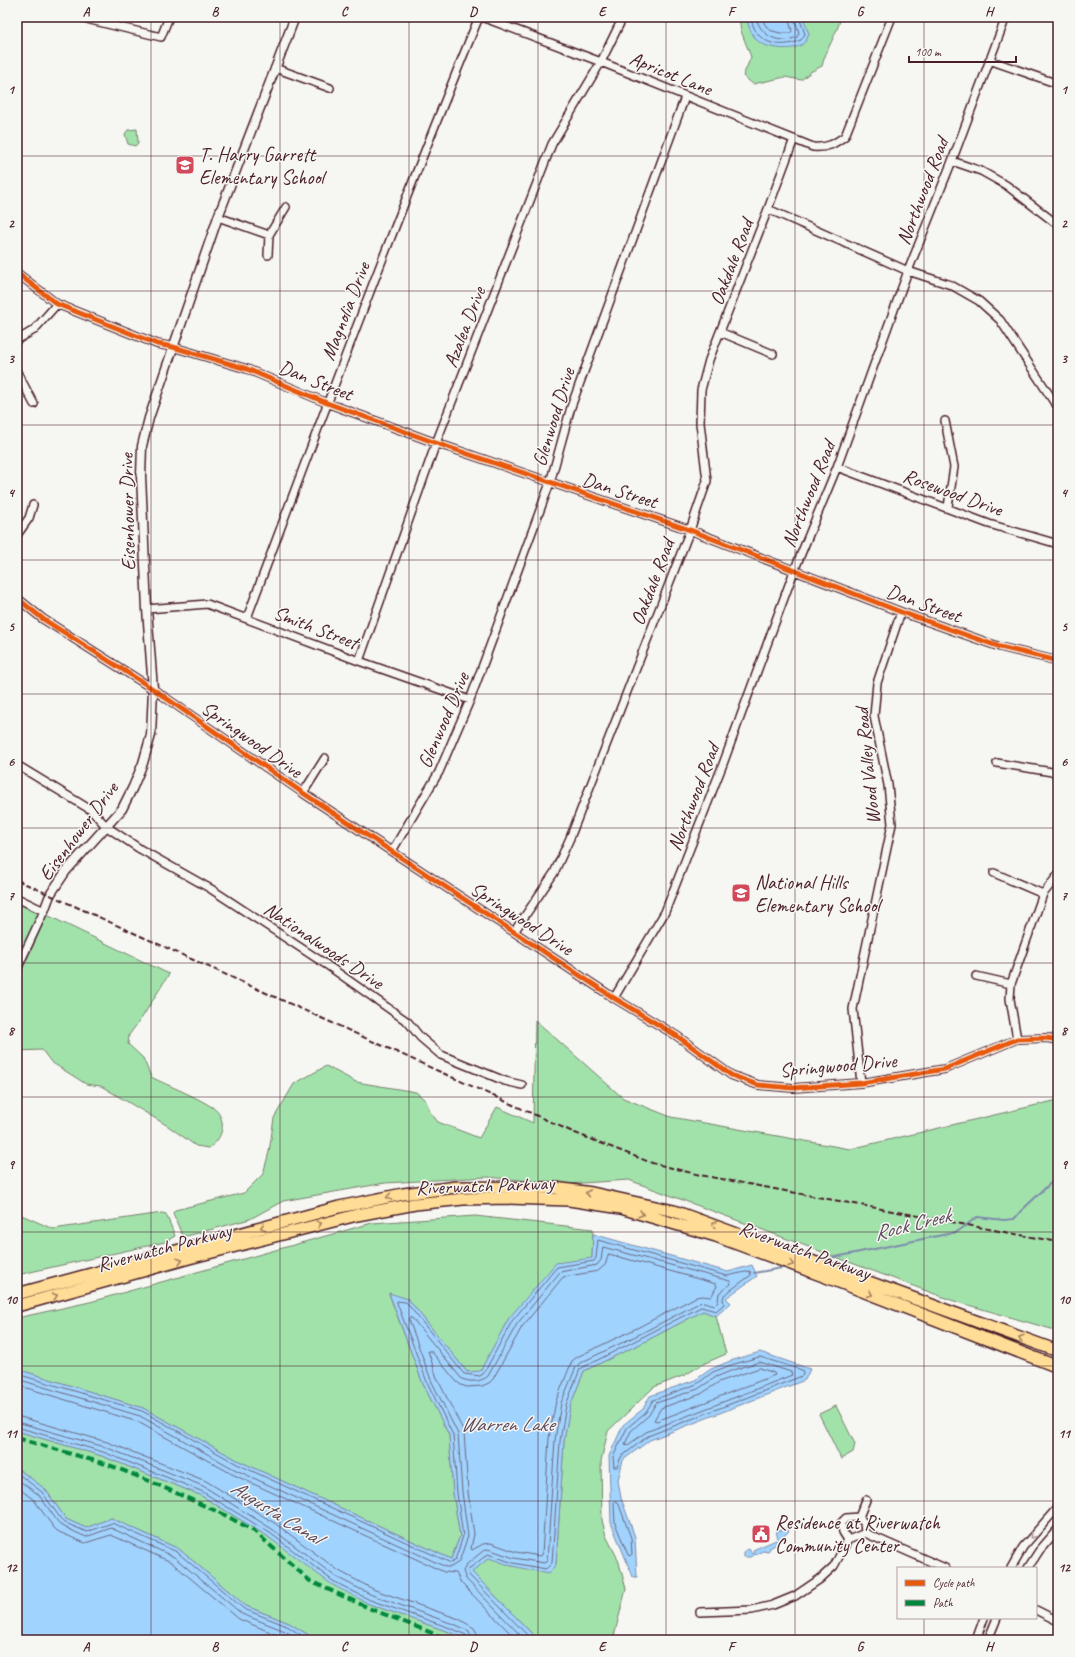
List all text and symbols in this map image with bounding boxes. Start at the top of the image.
text: A [83,4,91,20]
text: B [212,4,220,20]
text: C [341,4,349,20]
text: D [469,4,478,20]
text: E [599,4,608,20]
text: F [728,4,737,20]
text: G [857,4,865,20]
text: H [985,4,995,20]
scale bar [909,38,1016,64]
text: 100 m [915,44,942,60]
street label: Apricot Lane [626,46,717,102]
text: 1 [8,82,16,98]
text: 1 [1061,82,1069,98]
street label: Northwood Road [891,131,955,248]
place label: T. Harry Garrett Elementary School [199,142,327,190]
school or university icon: T. Harry Garrett Elementary School [174,154,196,176]
street label: Oakdale Road [704,213,760,309]
text: 2 [8,216,15,232]
text: 2 [1061,216,1068,232]
street label: Magnolia Drive [315,257,376,364]
street label: Azalea Drive [438,282,492,371]
text: 3 [8,351,15,367]
text: 3 [1061,351,1068,367]
street label: Dan Street [275,354,359,407]
street label: Glenwood Drive [527,363,581,469]
street label: Northwood Road [776,434,842,551]
street label: Eisenhower Drive [114,452,141,571]
street label: Rosewood Drive [900,463,1007,522]
street label: Dan Street [579,467,663,515]
text: 4 [8,485,16,501]
text: 4 [1061,485,1069,501]
street label: Oakdale Road [625,533,681,629]
street label: Dan Street [883,579,967,629]
street label: Smith Street [270,600,365,656]
text: 5 [8,619,15,635]
text: 5 [1061,619,1068,635]
street label: Glenwood Drive [412,667,475,772]
street label: Springwood Drive [196,695,308,784]
street label: Wood Valley Road [849,703,886,825]
street label: Northwood Road [662,737,726,854]
text: 6 [8,754,15,770]
text: 6 [1061,754,1068,770]
street label: Eisenhower Drive [33,776,125,886]
place label: National Hills Elementary School [755,870,883,918]
street label: Springwood Drive [466,876,579,962]
school or university icon: National Hills Elementary School [730,882,752,904]
text: 7 [8,888,15,904]
text: 7 [1061,888,1068,904]
street label: Nationalwoods Drive [259,896,390,996]
text: 8 [8,1023,16,1039]
text: 8 [1061,1023,1069,1039]
street label: Springwood Drive [778,1048,899,1083]
text: 9 [8,1157,15,1173]
text: 9 [1061,1157,1068,1173]
street label: Riverwatch Parkway [416,1171,557,1200]
one-way arrow [585,1189,591,1198]
one-way arrow [386,1192,392,1201]
water label: Rock Creek [871,1201,956,1246]
one-way arrow [637,1209,644,1218]
street label: Riverwatch Parkway [736,1215,876,1287]
street label: Riverwatch Parkway [94,1217,236,1277]
one-way arrow [316,1221,322,1229]
one-way arrow [711,1221,718,1229]
one-way arrow [260,1223,266,1231]
one-way arrow [176,1257,183,1266]
one-way arrow [787,1260,794,1268]
one-way arrow [867,1289,874,1297]
text: 10 [5,1292,18,1308]
one-way arrow [51,1292,58,1301]
text: 10 [1058,1292,1071,1308]
one-way arrow [1018,1334,1025,1343]
water label: Warren Lake [460,1411,557,1437]
text: 11 [5,1426,19,1442]
text: 11 [1058,1426,1072,1442]
water label: Augusta Canal [226,1474,331,1553]
place label: Residence at Riverwatch Community Center [775,1510,941,1558]
public building icon: Residence at Riverwatch Community Center [750,1523,772,1545]
one-way arrow [1030,1531,1037,1539]
text: 12 [5,1560,18,1576]
text: 12 [1058,1560,1071,1576]
legend [897,1567,1037,1619]
text: Cycle path [933,1575,975,1591]
text: Path [933,1595,953,1611]
text: A [83,1639,91,1655]
text: B [212,1639,220,1655]
text: C [341,1639,349,1655]
text: D [469,1639,478,1655]
text: E [599,1639,608,1655]
text: F [728,1639,737,1655]
text: G [857,1639,865,1655]
text: H [985,1639,995,1655]

